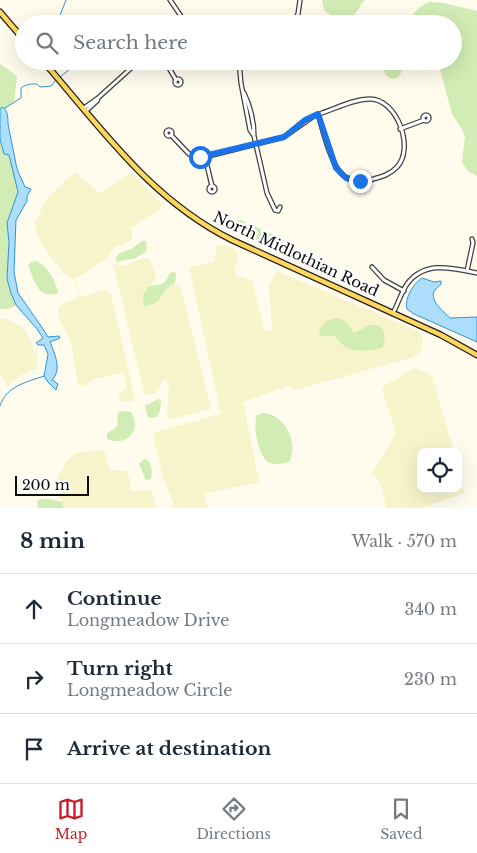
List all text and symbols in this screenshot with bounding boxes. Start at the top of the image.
search box [15,15,462,70]
icon: search [33,29,61,57]
text: Search here [73,31,188,54]
route start [189,146,212,169]
route end [349,170,372,193]
street label: North Midlothian Road [210,207,382,300]
map controls [417,448,462,493]
button: locate [417,448,462,493]
scale bar [15,473,89,496]
text: 200 m [22,476,70,494]
text: 8 min [20,528,85,554]
text: Walk · 570 m [352,531,457,551]
text: Continue [67,587,162,610]
icon: ahead [20,595,48,623]
text: 340 m [405,599,457,619]
text: Longmeadow Drive [67,610,229,630]
text: Turn right [67,657,173,680]
icon: right [20,665,48,693]
text: 230 m [404,669,457,689]
text: Longmeadow Circle [67,680,232,700]
icon: arrive [20,735,48,763]
text: Arrive at destination [67,737,271,760]
tab: Map [55,795,87,843]
tab: Directions [196,795,271,843]
tab: Saved [380,795,422,843]

